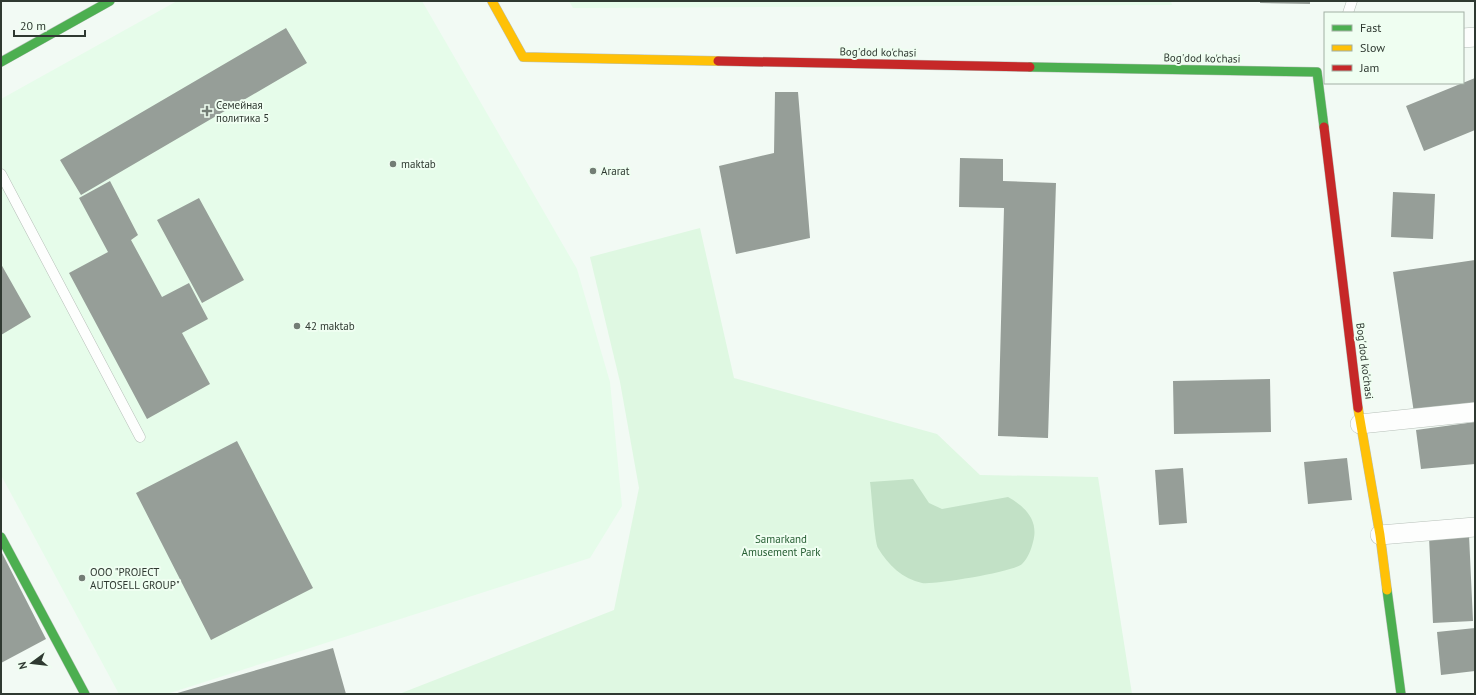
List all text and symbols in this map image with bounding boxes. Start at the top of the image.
scale bar [14,12,85,38]
legend [1324,12,1464,84]
text: 20 m [20,18,46,33]
text: Fast [1360,20,1381,35]
text: Slow [1360,40,1385,55]
street label: Bog'dod ko'chasi [839,44,917,60]
street label: Bog'dod ko'chasi [1163,50,1241,66]
text: Jam [1359,60,1379,75]
place label: Семейная политика 5 [216,98,269,125]
marker: Семейная политика 5 [201,105,213,117]
place label: maktab [401,157,436,171]
marker: maktab [388,159,398,169]
place label: Ararat [601,164,630,178]
marker: Ararat [588,166,598,176]
place label: 42 maktab [305,319,355,333]
marker: 42 maktab [292,321,302,331]
street label: Bog'dod ko'chasi [1353,322,1377,400]
park label: Samarkand Amusement Park [742,532,821,559]
place label: OOO "PROJECT AUTOSELL GROUP" [90,565,180,592]
marker: OOO "PROJECT AUTOSELL GROUP" [77,573,87,583]
north arrow [12,643,52,683]
text: N [15,660,30,671]

